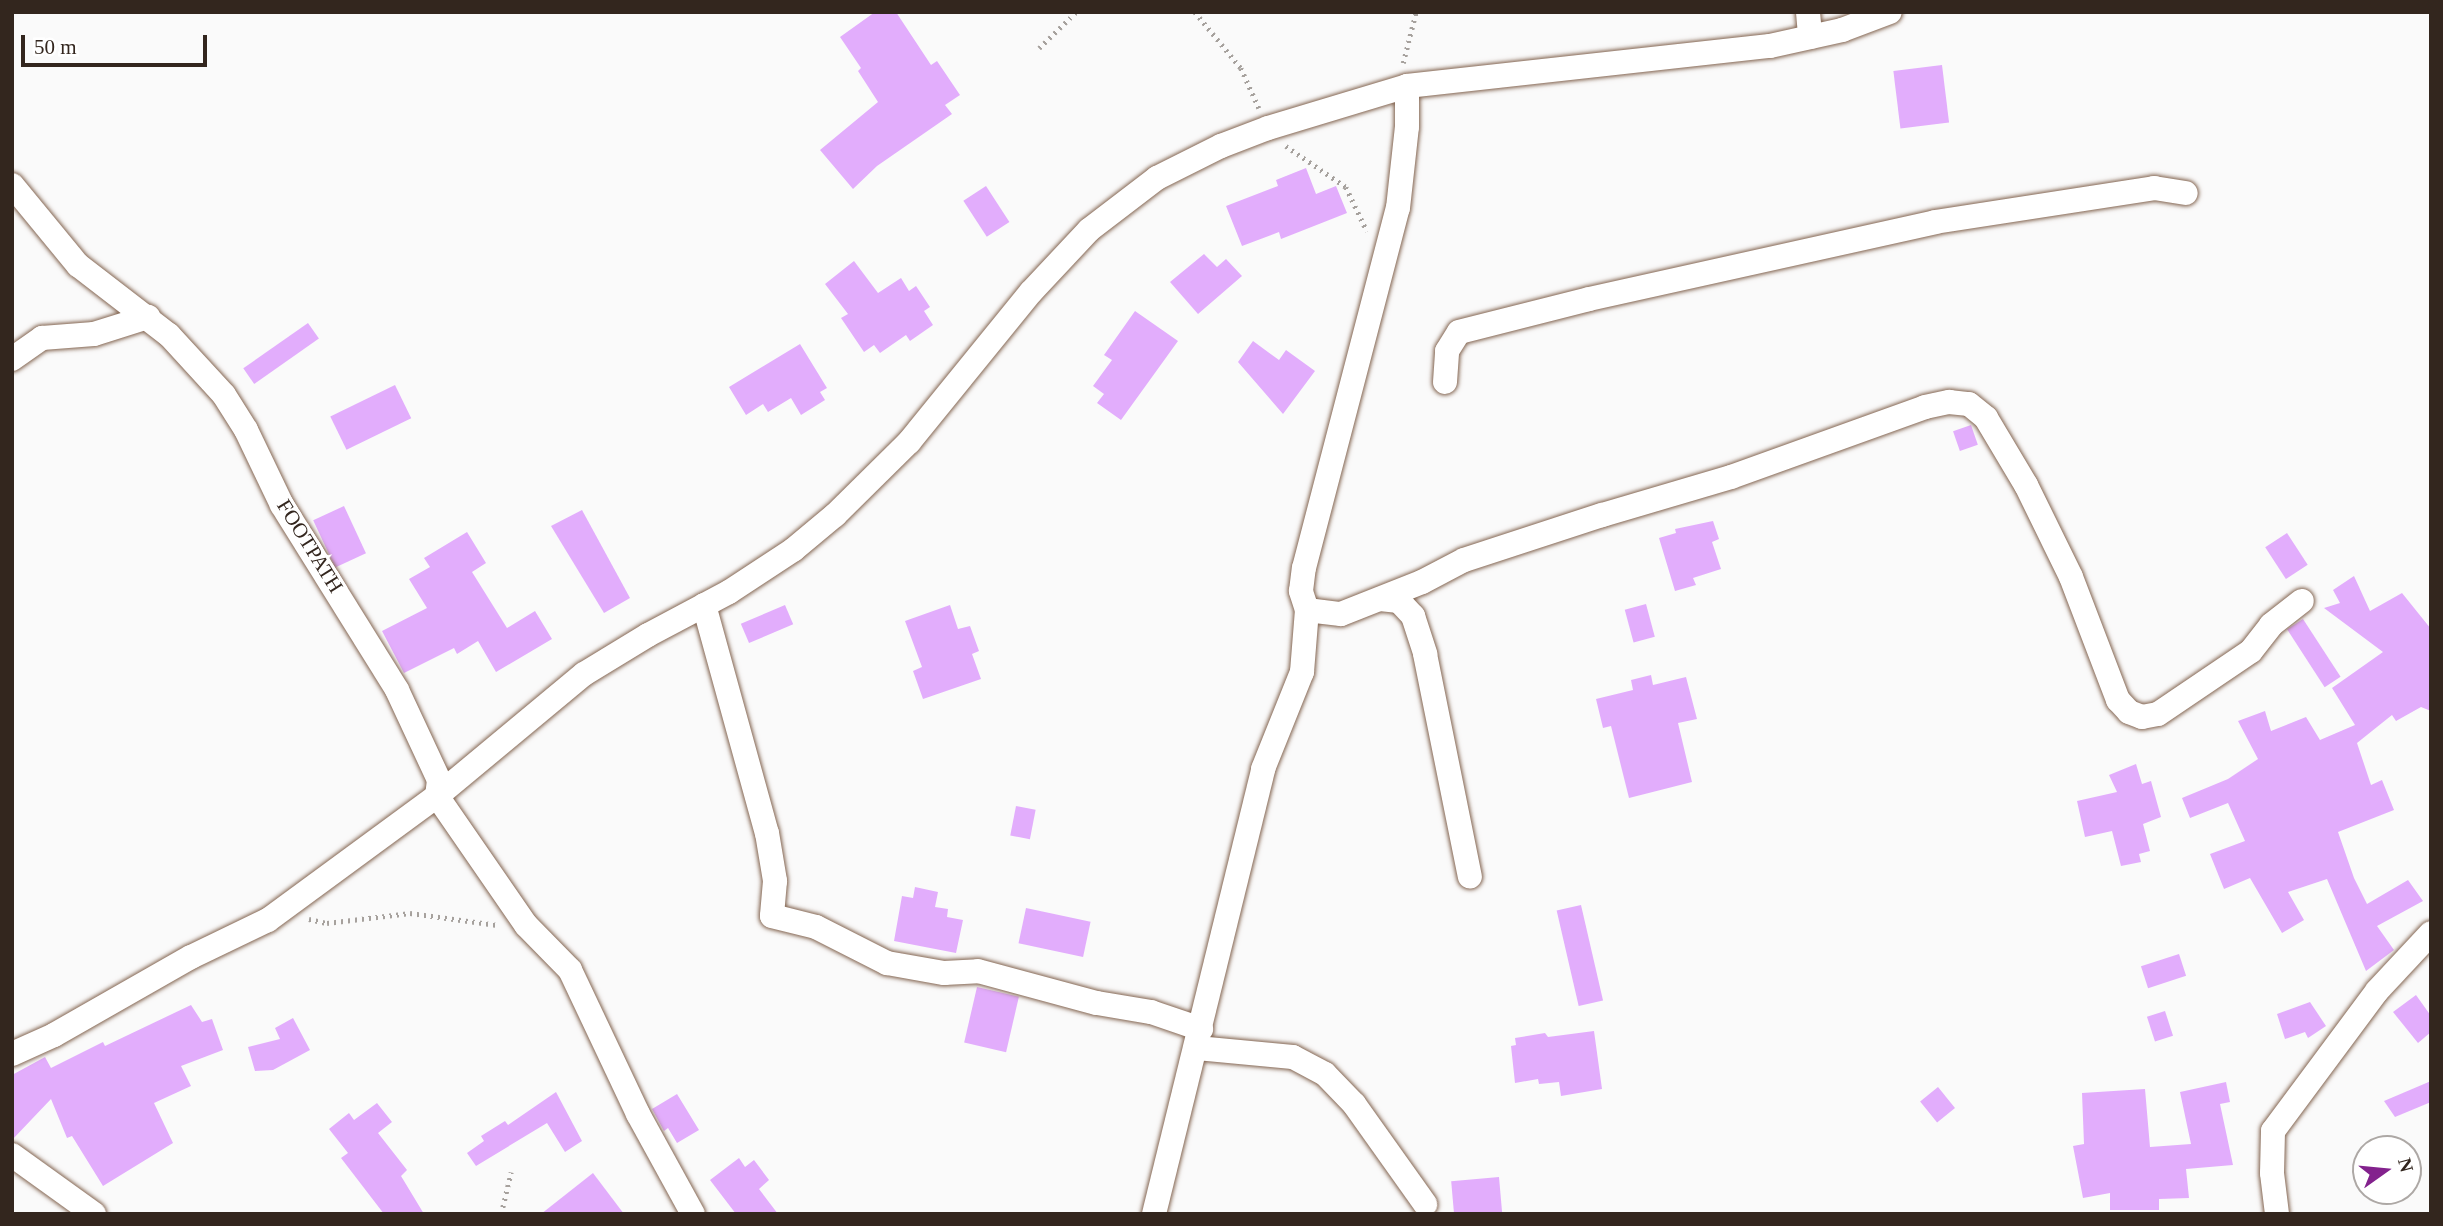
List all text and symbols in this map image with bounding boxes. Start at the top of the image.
scale bar [24,21,210,65]
text: 50 m [34,35,77,59]
street label: FOOTPATH [271,495,349,597]
north arrow [2352,1135,2422,1205]
text: N [2394,1156,2418,1174]

